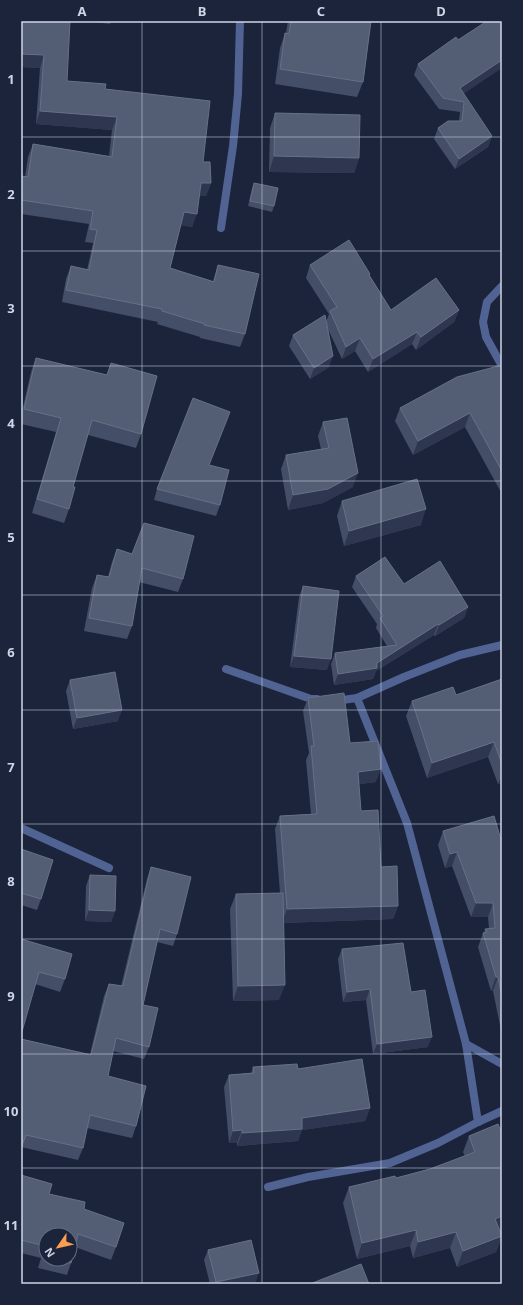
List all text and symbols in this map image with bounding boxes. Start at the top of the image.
text: A [78,2,87,20]
text: B [198,2,206,20]
text: C [317,2,325,20]
text: D [436,2,446,20]
text: 1 [7,70,15,88]
text: 2 [7,185,15,203]
text: 3 [7,299,15,317]
text: 4 [7,414,15,432]
text: 5 [7,528,15,546]
text: 6 [7,643,15,661]
text: 7 [7,758,15,776]
text: 8 [7,872,15,890]
text: 9 [7,987,15,1005]
text: 10 [4,1102,18,1120]
text: 11 [4,1216,18,1234]
north arrow [38,1227,78,1267]
text: N [41,1245,58,1261]

